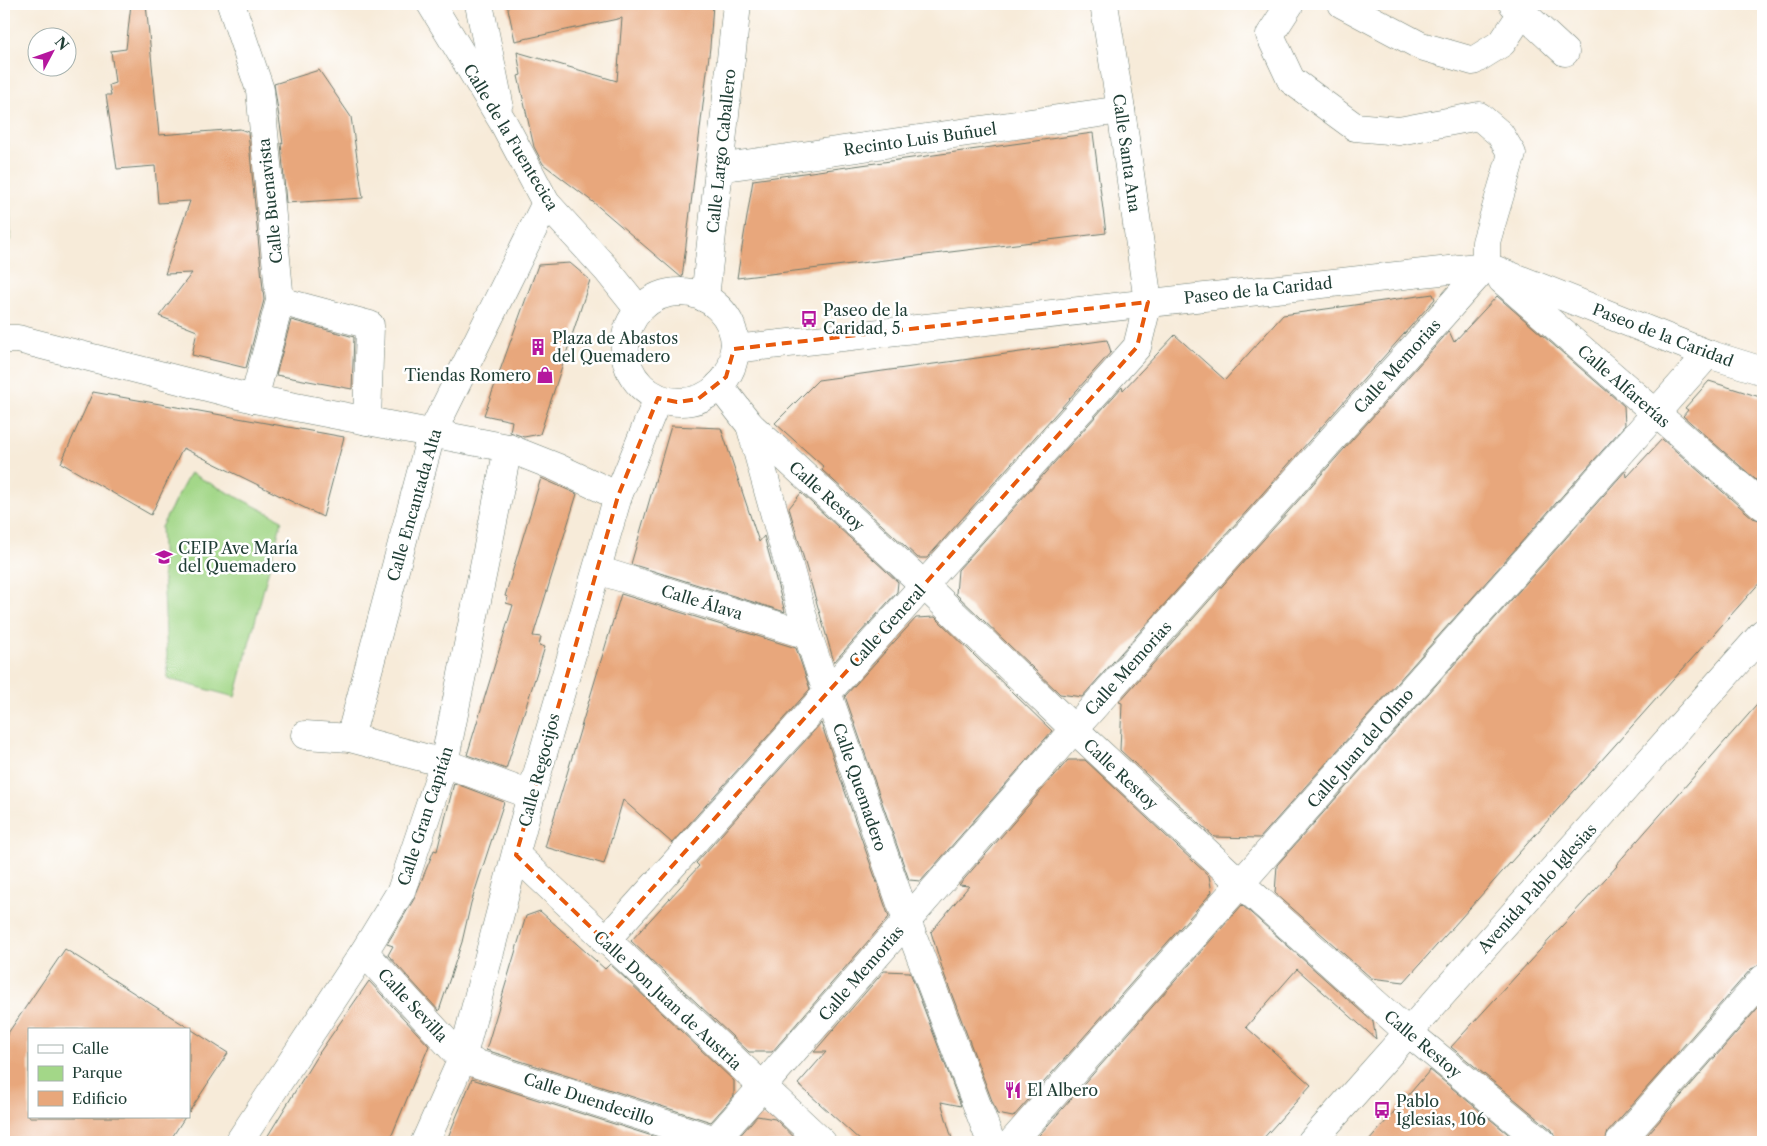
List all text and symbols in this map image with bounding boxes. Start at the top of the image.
north arrow [28,28,78,78]
text: N [51,33,73,54]
street label: Calle de la Fuentecica [459,60,563,214]
street label: Calle Largo Caballero [702,68,740,234]
street label: Calle Santa Ana [1109,93,1145,214]
street label: Recinto Luis Buñuel [842,118,998,160]
street label: Calle Buenavista [253,137,287,265]
street label: Paseo de la Caridad [1183,272,1334,308]
street label: Paseo de la Caridad [1590,299,1737,371]
place label: Paseo de la Caridad, 5 [823,300,908,338]
bus stop icon: Paseo de la Caridad, 5 [799,309,819,329]
street label: Calle Memorias [1349,315,1445,417]
place label: Plaza de Abastos del Quemadero [552,328,678,366]
building icon: Plaza de Abastos del Quemadero [528,337,548,357]
street label: Calle Alfarerías [1574,340,1674,432]
place label: Tiendas Romero [404,365,531,385]
shop icon: Tiendas Romero [535,365,555,385]
street label: Calle Encantada Alta [383,426,446,584]
street label: Calle Restoy [785,457,870,536]
place label: CEIP Ave María del Quemadero [178,538,299,576]
school or university icon: CEIP Ave María del Quemadero [154,547,174,567]
street label: Calle Álava [659,580,746,624]
street label: Calle General [845,580,929,671]
street label: Calle Memorias [1080,617,1176,719]
street label: Calle Juan del Olmo [1303,684,1418,812]
street label: Calle Regocijos [514,711,564,829]
street label: Calle Quemadero [829,720,891,854]
street label: Calle Restoy [1079,734,1163,814]
street label: Calle Gran Capitán [393,744,457,888]
street label: Avenida Pablo Iglesias [1473,819,1601,958]
street label: Calle Memorias [814,921,908,1025]
street label: Calle Don Juan de Austria [590,926,747,1074]
street label: Calle Sevilla [374,964,452,1046]
street label: Calle Restoy [1380,1006,1467,1083]
legend [28,1028,190,1118]
text: Calle [72,1039,109,1058]
text: Parque [72,1063,122,1082]
street label: Calle Duendecillo [521,1068,657,1130]
restaurant icon: El Albero [1003,1080,1023,1100]
place label: El Albero [1027,1080,1098,1100]
text: Edificio [72,1089,127,1108]
place label: Pablo Iglesias, 106 [1396,1091,1486,1129]
bus stop icon: Pablo Iglesias, 106 [1372,1100,1392,1120]

